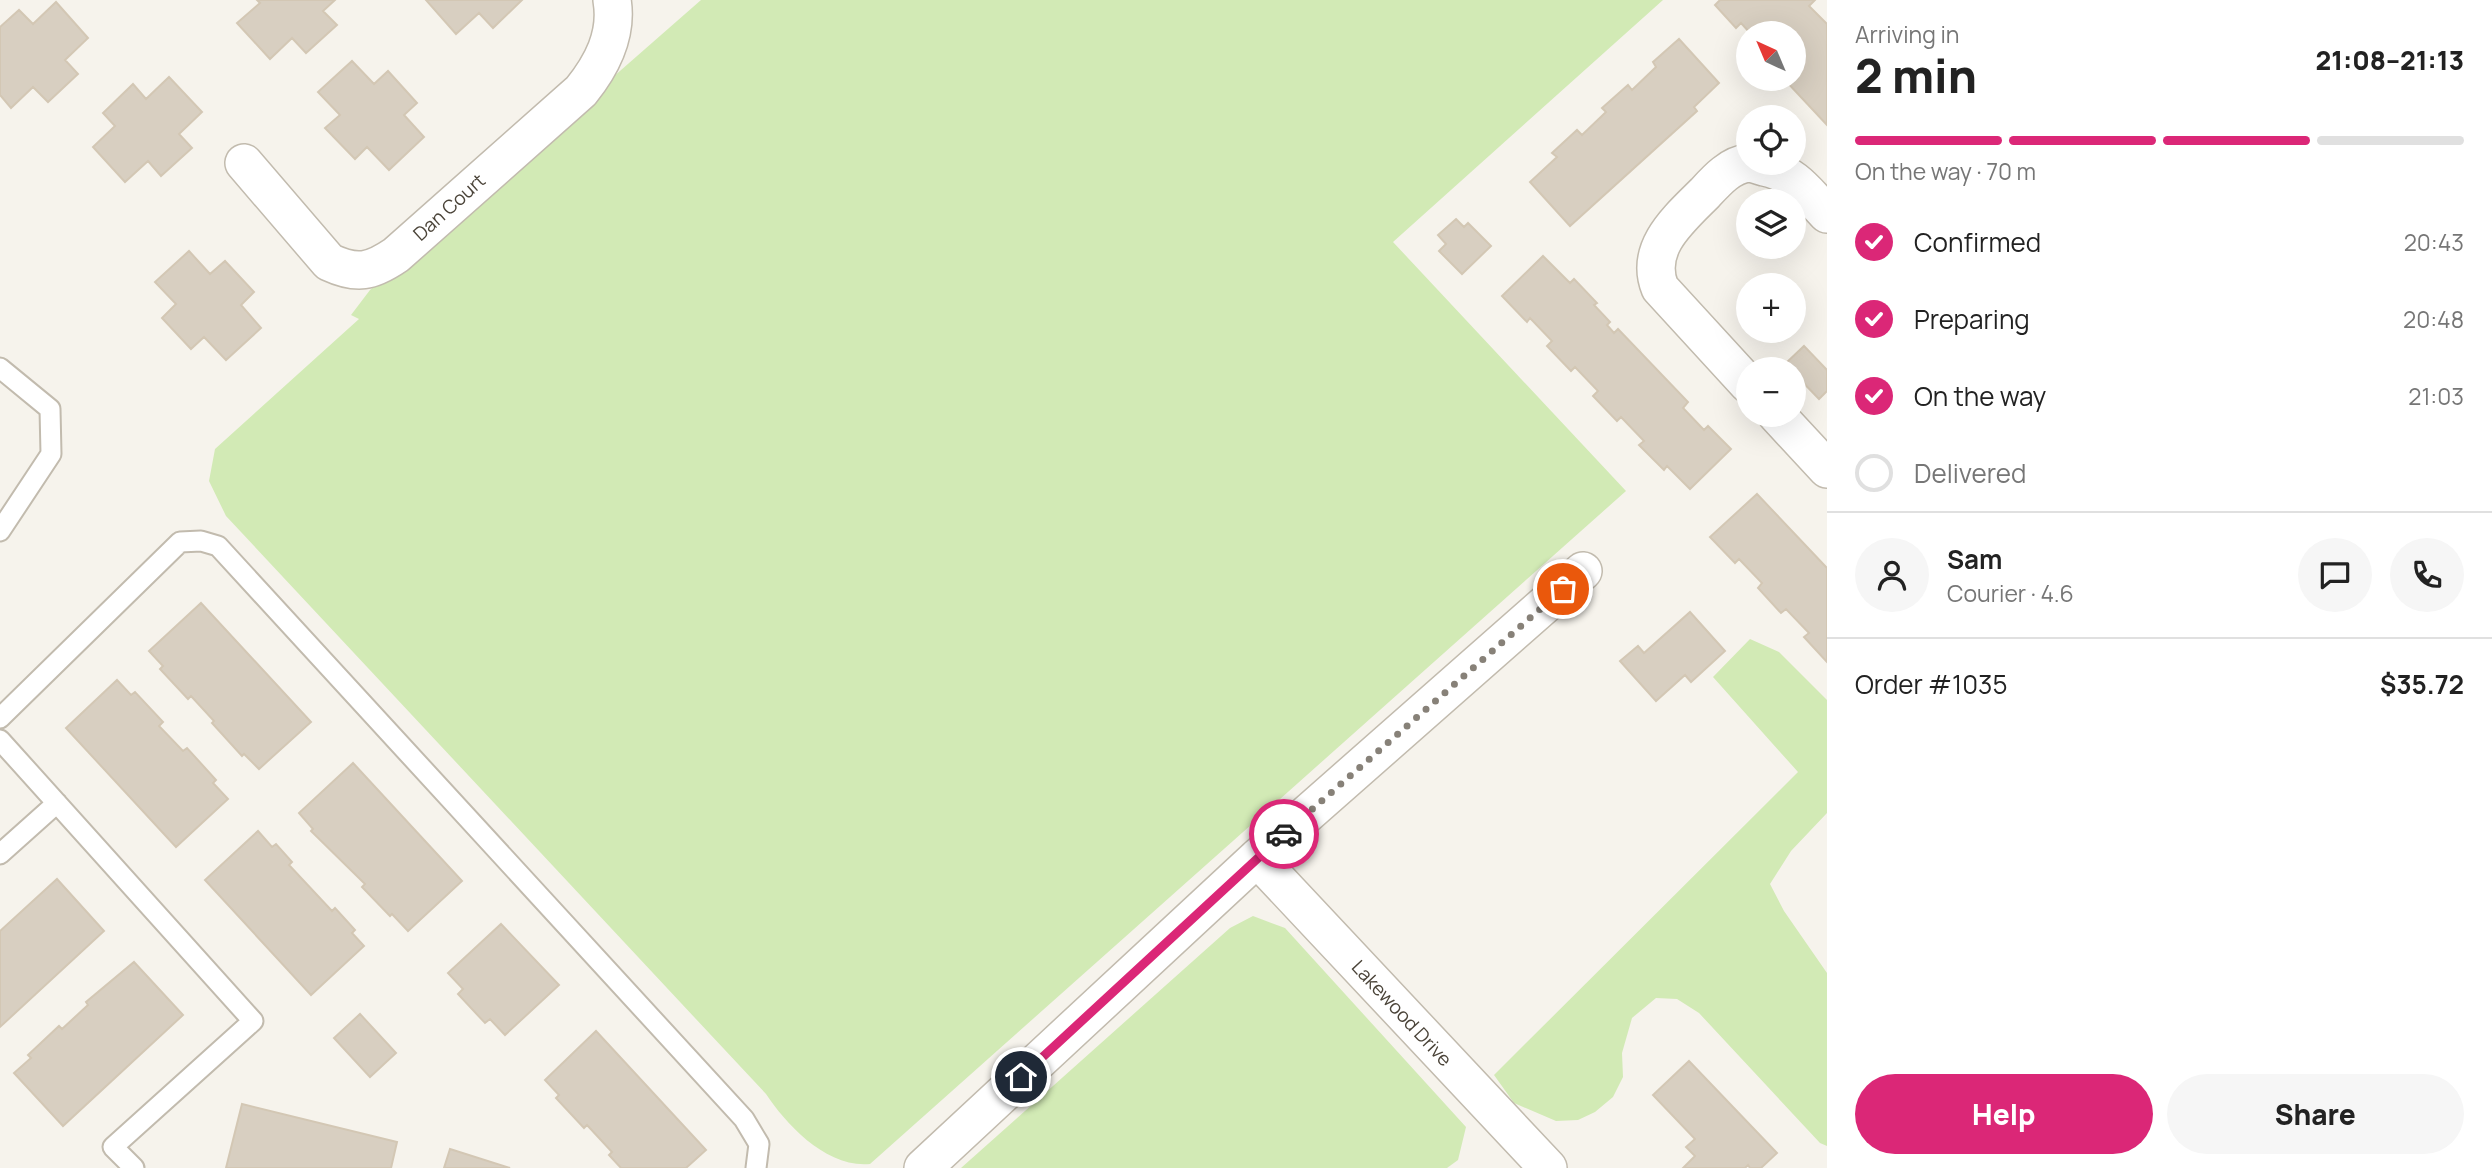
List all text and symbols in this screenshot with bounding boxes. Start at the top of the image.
text: Arriving in [1855,18,1960,50]
north arrow [1736,21,1806,91]
map controls [1736,21,1806,427]
text: 21:08–21:13 [2315,42,2464,78]
text: 2 min [1855,44,1977,107]
button: locate [1736,105,1806,175]
text: On the way · 70 m [1855,155,2036,187]
street label: Dan Court [407,168,491,246]
button: layers [1736,189,1806,259]
icon: check [1855,223,1893,261]
text: Confirmed [1914,224,2041,260]
text: 20:43 [2404,226,2464,258]
button: + [1736,273,1806,343]
icon: check [1855,300,1893,338]
text: Preparing [1914,301,2030,337]
text: 20:48 [2403,303,2464,335]
button: − [1736,357,1806,427]
icon: check [1855,377,1893,415]
text: On the way [1914,378,2046,414]
text: 21:03 [2408,380,2464,412]
text: Delivered [1914,455,2026,491]
button: person [1855,538,1929,612]
button: chat [2298,538,2372,612]
button: phone [2390,538,2464,612]
text: Sam [1947,541,2002,577]
pin [1533,559,1593,619]
icon: bag [1544,570,1582,608]
text: Courier · 4.6 [1947,577,2074,609]
text: Order #1035 [1855,666,2007,702]
text: $35.72 [2380,666,2464,702]
courier [1249,799,1319,869]
icon: car [1265,815,1303,853]
street label: Lakewood Drive [1346,954,1458,1072]
pin [991,1047,1051,1107]
icon: home [1002,1058,1040,1096]
button: Help [1855,1074,2153,1154]
button: Share [2167,1074,2464,1154]

